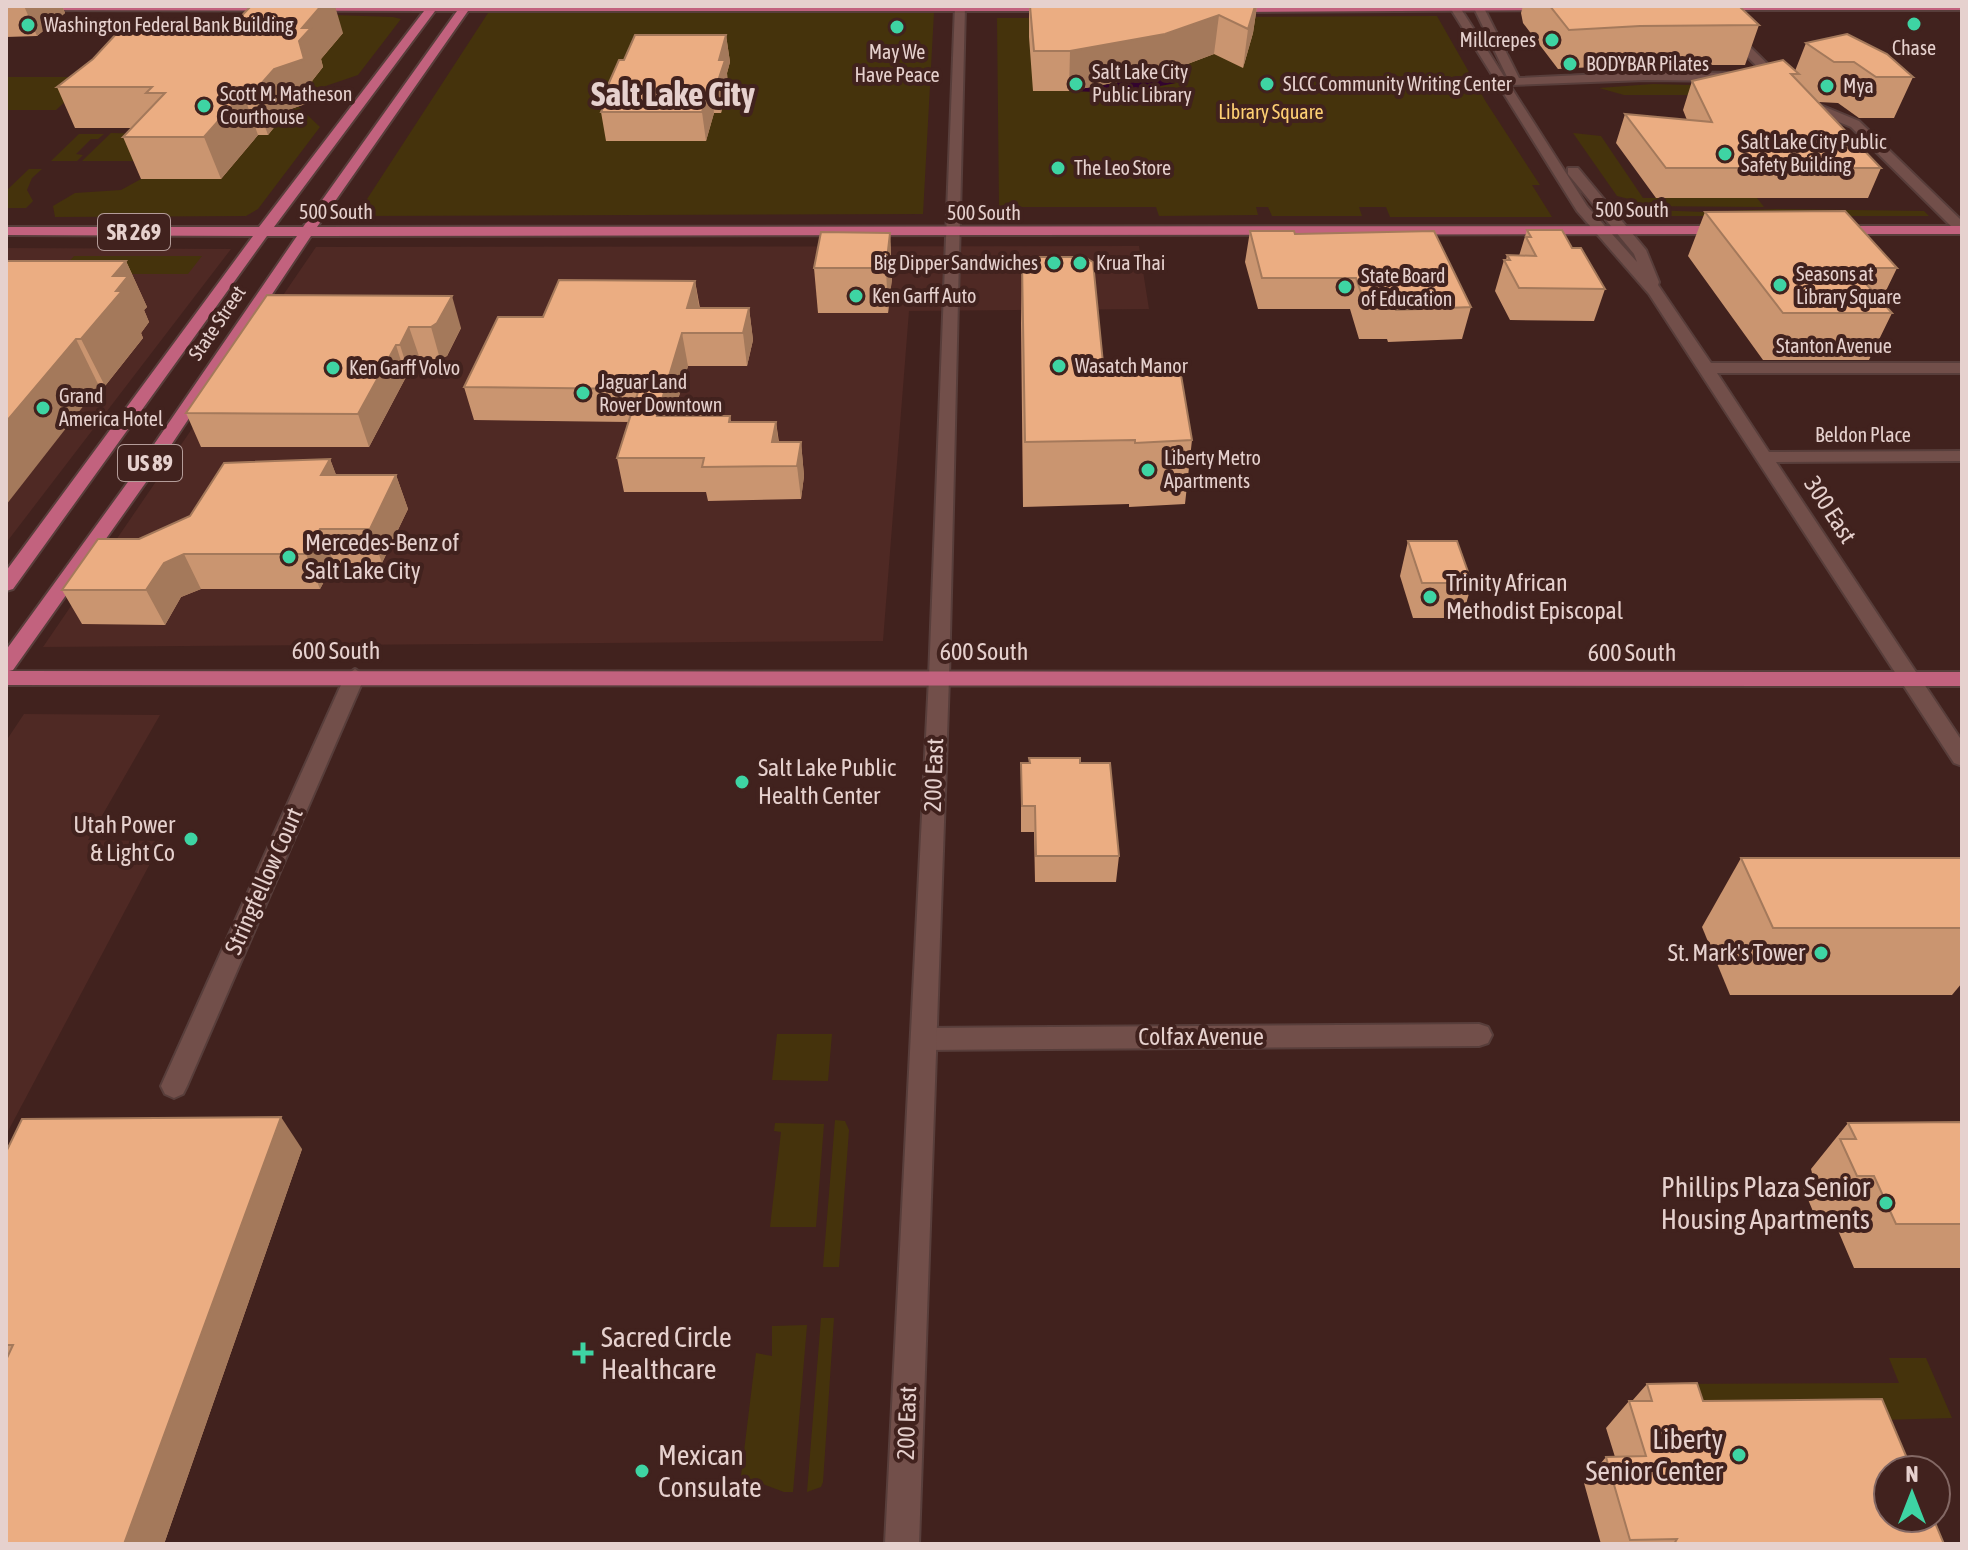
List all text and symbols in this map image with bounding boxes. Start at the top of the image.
place label: Washington Federal Bank Building [44,13,294,36]
marker: Chase [1905,15,1923,33]
marker: Washington Federal Bank Building [19,16,37,34]
marker: May We Have Peace [888,18,906,36]
place label: Millcrepes [1460,28,1536,51]
marker: Millcrepes [1543,31,1561,49]
place label: Chase [1892,36,1936,59]
place label: May We Have Peace [854,40,940,86]
place label: BODYBAR Pilates [1586,52,1709,75]
marker: BODYBAR Pilates [1561,55,1579,73]
place label: Salt Lake City Public Library [1092,60,1192,106]
place label: SLCC Community Writing Center [1283,72,1513,95]
district label: Salt Lake City [591,74,755,113]
place label: Mya [1843,74,1874,97]
marker: Salt Lake City Public Library [1067,75,1085,93]
marker: SLCC Community Writing Center [1258,75,1276,93]
marker: Mya [1818,77,1836,95]
place label: Scott M. Matheson Courthouse [220,82,353,128]
marker: Scott M. Matheson Courthouse [195,97,213,115]
park label: Library Square [1218,100,1324,123]
place label: Salt Lake City Public Safety Building [1741,130,1887,176]
marker: Salt Lake City Public Safety Building [1716,145,1734,163]
place label: The Leo Store [1074,156,1171,179]
marker: The Leo Store [1049,159,1067,177]
street label: 500 South [1595,198,1669,221]
street label: 500 South [299,200,373,223]
street label: 500 South [947,201,1021,224]
road number: SR 269 [98,214,170,250]
place label: Big Dipper Sandwiches [873,251,1038,274]
place label: Krua Thai [1096,251,1165,274]
marker: Big Dipper Sandwiches [1045,254,1063,272]
marker: Krua Thai [1071,254,1089,272]
place label: Seasons at Library Square [1796,262,1901,308]
place label: State Board of Education [1361,264,1452,310]
marker: Seasons at Library Square [1771,276,1789,294]
marker: State Board of Education [1336,278,1354,296]
street label: State Street [183,281,250,364]
place label: Ken Garff Auto [872,284,977,307]
marker: Ken Garff Auto [847,287,865,305]
street label: Stanton Avenue [1776,334,1892,357]
place label: Wasatch Manor [1075,354,1189,377]
place label: Ken Garff Volvo [349,356,460,379]
marker: Wasatch Manor [1050,357,1068,375]
marker: Ken Garff Volvo [324,359,342,377]
place label: Jaguar Land Rover Downtown [599,370,722,416]
place label: Grand America Hotel [59,384,164,430]
marker: Jaguar Land Rover Downtown [574,384,592,402]
marker: Grand America Hotel [34,399,52,417]
street label: Beldon Place [1815,423,1911,446]
road number: US 89 [118,445,182,481]
place label: Liberty Metro Apartments [1164,446,1261,492]
marker: Liberty Metro Apartments [1139,461,1157,479]
street label: 300 East [1799,471,1862,548]
place label: Mercedes-Benz of Salt Lake City [305,529,460,584]
marker: Mercedes-Benz of Salt Lake City [280,548,298,566]
place label: Trinity African Methodist Episcopal [1446,569,1624,624]
marker: Trinity African Methodist Episcopal [1421,588,1439,606]
street label: 600 South [292,637,380,664]
street label: 600 South [940,638,1028,665]
street label: 600 South [1588,639,1676,666]
street label: 200 East [919,738,948,812]
place label: Salt Lake Public Health Center [758,754,896,809]
marker: Salt Lake Public Health Center [733,773,751,791]
street label: Stringfellow Court [219,803,308,958]
place label: Utah Power & Light Co [73,811,176,866]
marker: Utah Power & Light Co [182,830,200,848]
place label: St. Mark's Tower [1668,939,1806,966]
marker: St. Mark's Tower [1812,944,1830,962]
street label: Colfax Avenue [1138,1023,1264,1050]
place label: Phillips Plaza Senior Housing Apartments [1661,1171,1871,1235]
marker: Phillips Plaza Senior Housing Apartments [1877,1194,1895,1212]
place label: Sacred Circle Healthcare [601,1321,732,1385]
marker: Sacred Circle Healthcare [572,1342,594,1364]
street label: 200 East [892,1386,921,1460]
place label: Liberty Senior Center [1586,1423,1724,1487]
place label: Mexican Consulate [658,1439,762,1503]
marker: Liberty Senior Center [1730,1446,1748,1464]
north arrow [1872,1454,1952,1534]
text: N [1906,1461,1918,1487]
marker: Mexican Consulate [633,1462,651,1480]

